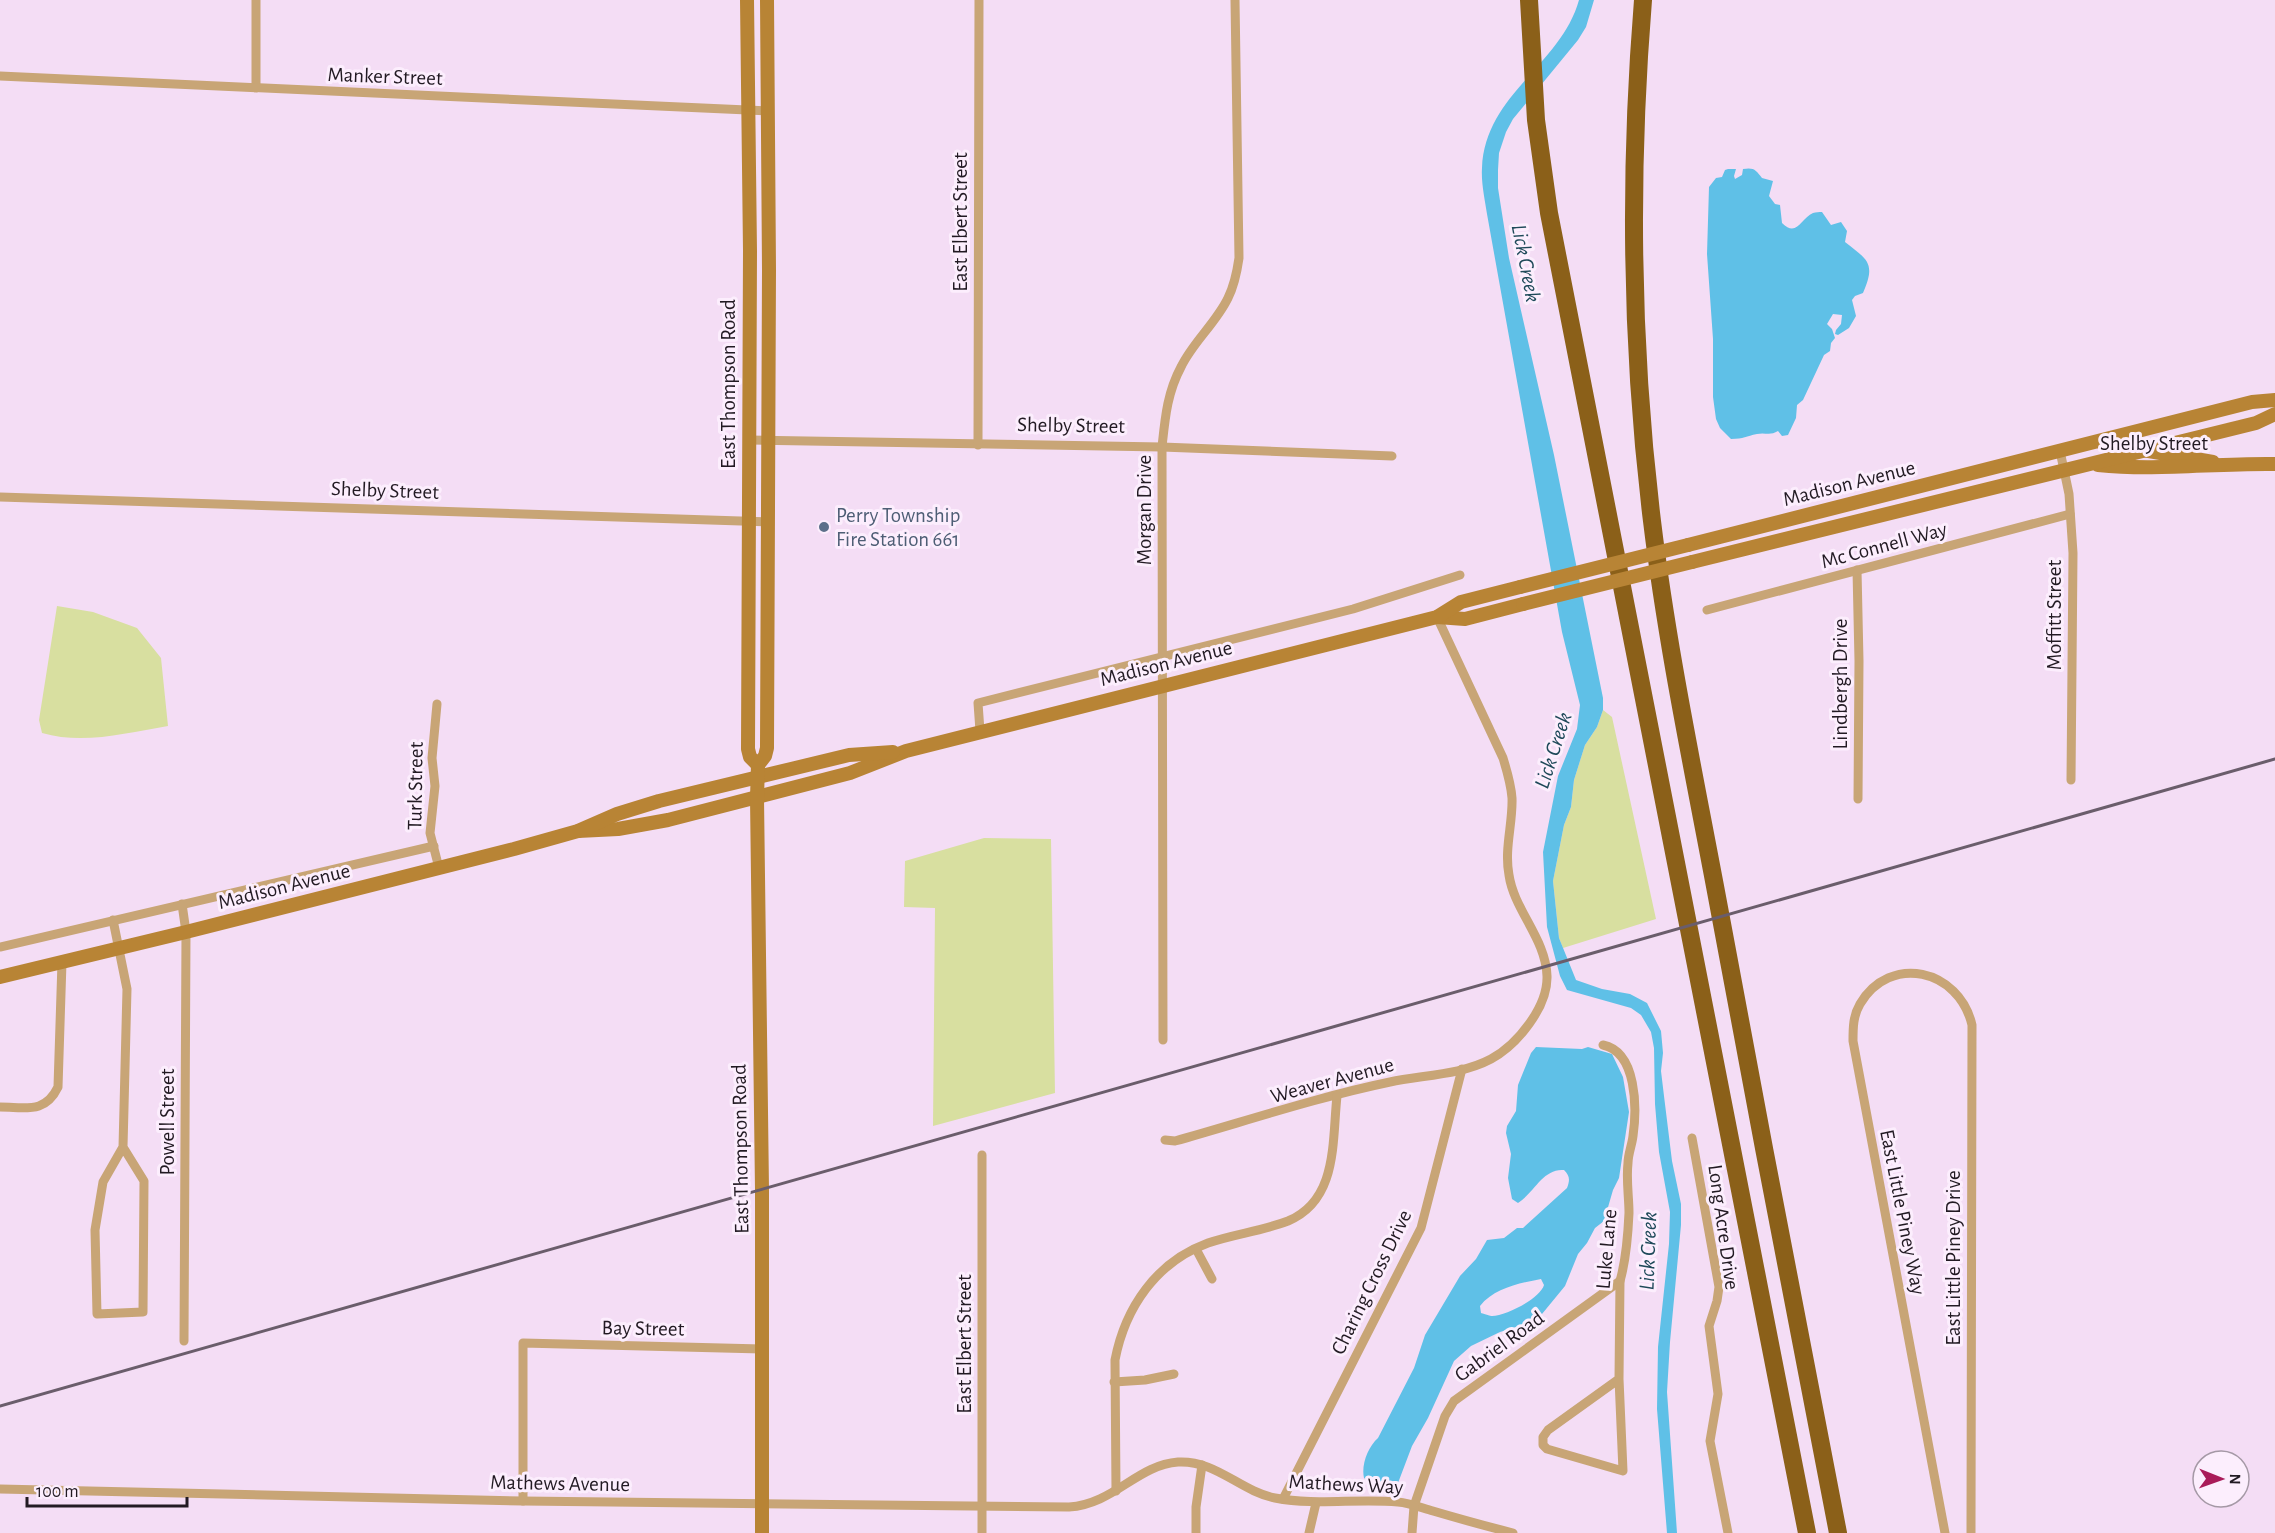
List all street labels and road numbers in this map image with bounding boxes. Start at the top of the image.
street label: Manker Street [327,64,443,89]
street label: East Elbert Street [950,152,971,292]
street label: East Thompson Road [718,299,739,469]
street label: Shelby Street [1017,414,1125,437]
street label: Shelby Street [2100,433,2208,454]
street label: Morgan Drive [1134,455,1155,565]
street label: Madison Avenue [1781,457,1917,510]
street label: Shelby Street [331,478,440,503]
street label: Mc Connell Way [1819,519,1949,572]
street label: Moffitt Street [2044,560,2065,670]
street label: Lindbergh Drive [1830,618,1851,750]
street label: Madison Avenue [1098,637,1234,690]
street label: Turk Street [404,741,427,830]
street label: Madison Avenue [216,860,352,913]
street label: Weaver Avenue [1268,1054,1396,1107]
street label: East Thompson Road [729,1064,752,1234]
street label: Powell Street [157,1068,178,1175]
street label: East Little Piney Way [1876,1128,1929,1297]
street label: Long Acre Drive [1704,1163,1743,1291]
street label: East Little Piney Drive [1943,1170,1964,1346]
street label: Charing Cross Drive [1327,1207,1416,1358]
street label: Luke Lane [1593,1208,1620,1290]
street label: East Elbert Street [954,1274,975,1414]
street label: Gabriel Road [1451,1307,1548,1386]
street label: Bay Street [602,1317,685,1340]
street label: Mathews Way [1288,1471,1404,1498]
street label: Mathews Avenue [490,1472,630,1495]

